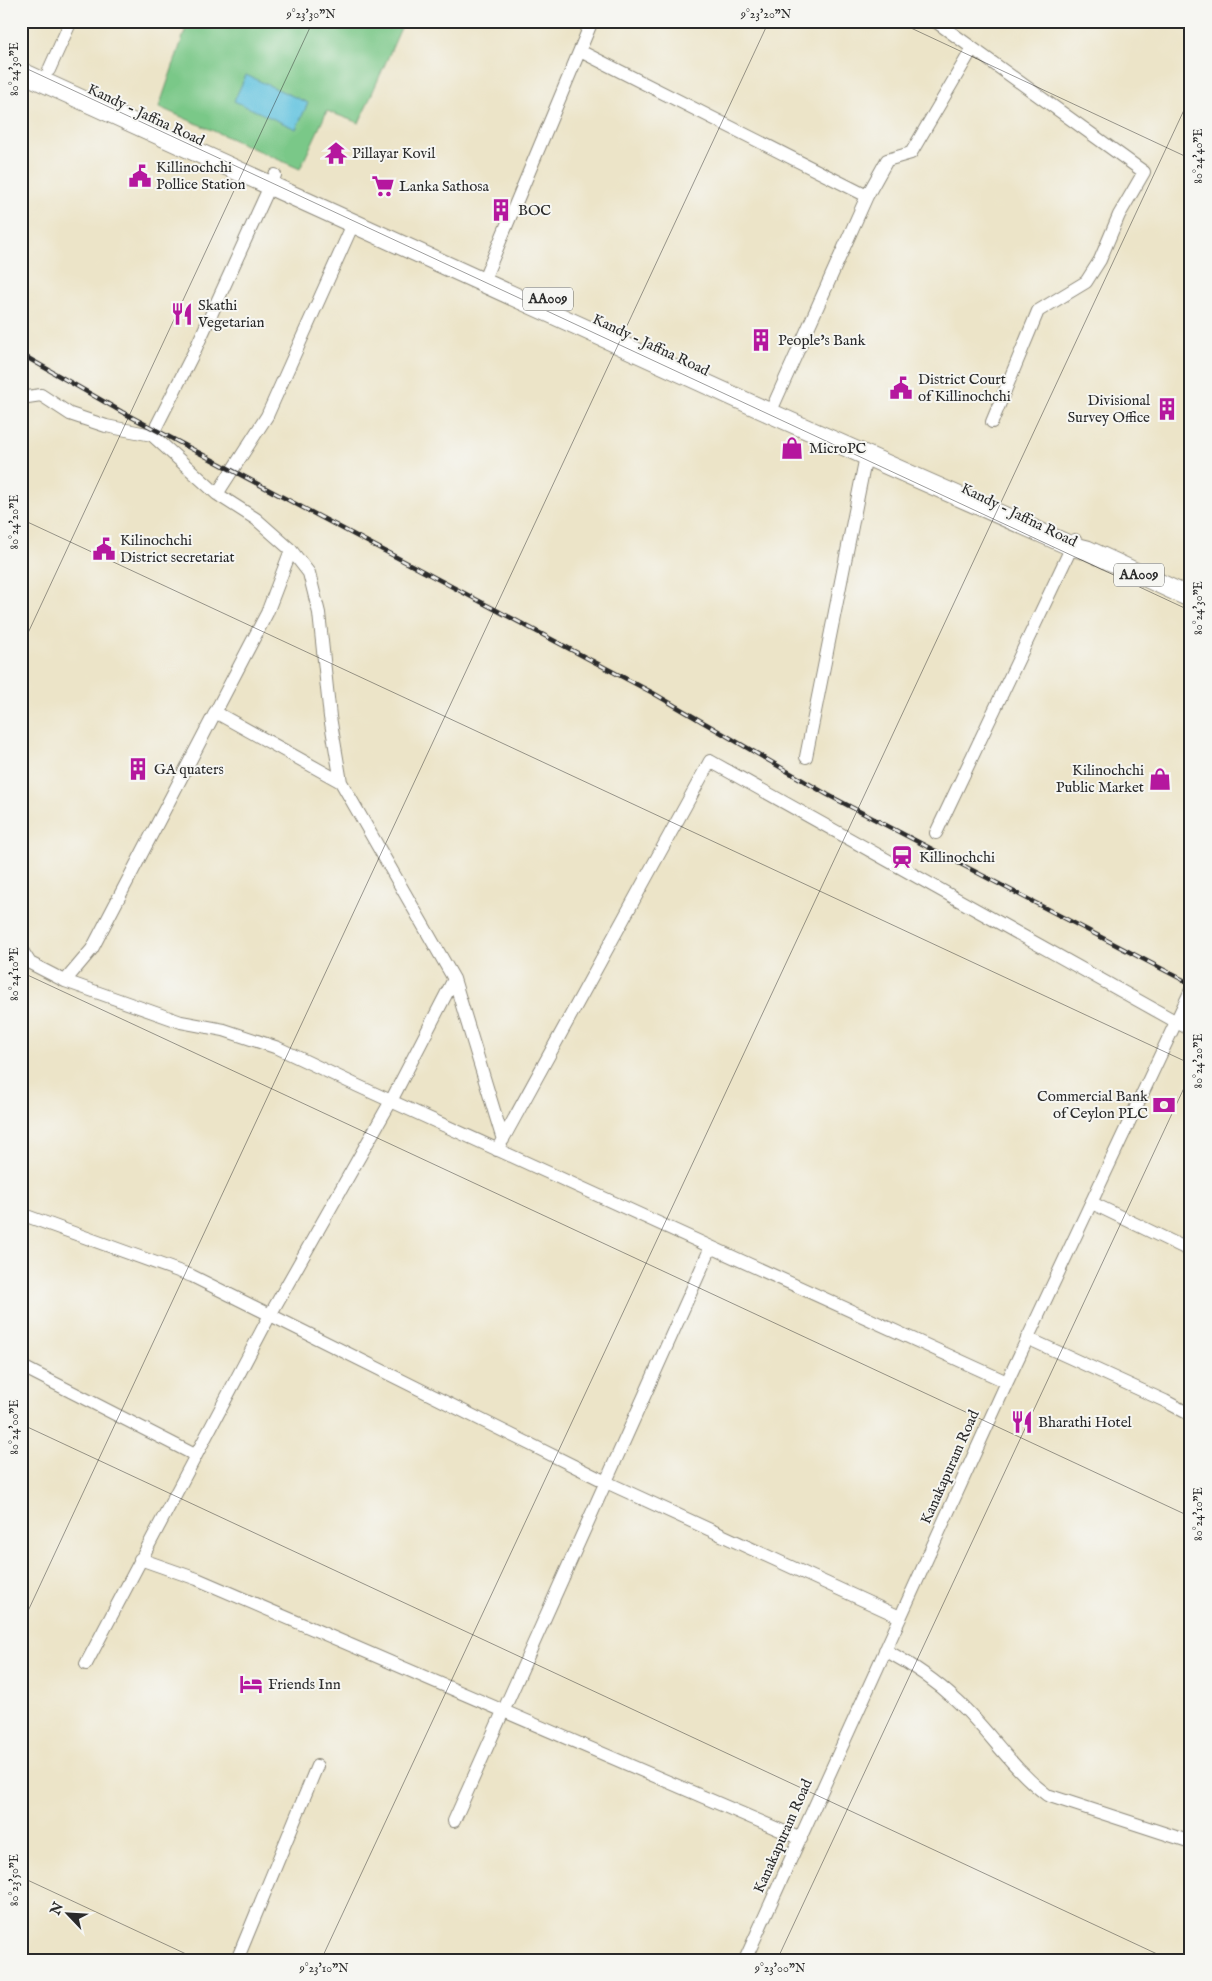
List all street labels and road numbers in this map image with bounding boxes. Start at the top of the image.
street label: Kandy - Jaffna Road [84,80,208,151]
road number: AA009 [523,288,573,310]
street label: Kandy - Jaffna Road [589,310,713,381]
street label: Kandy - Jaffna Road [958,479,1081,552]
road number: AA009 [1114,564,1164,586]
street label: Kanakapuram Road [916,1406,984,1527]
street label: Kanakapuram Road [749,1775,817,1896]

